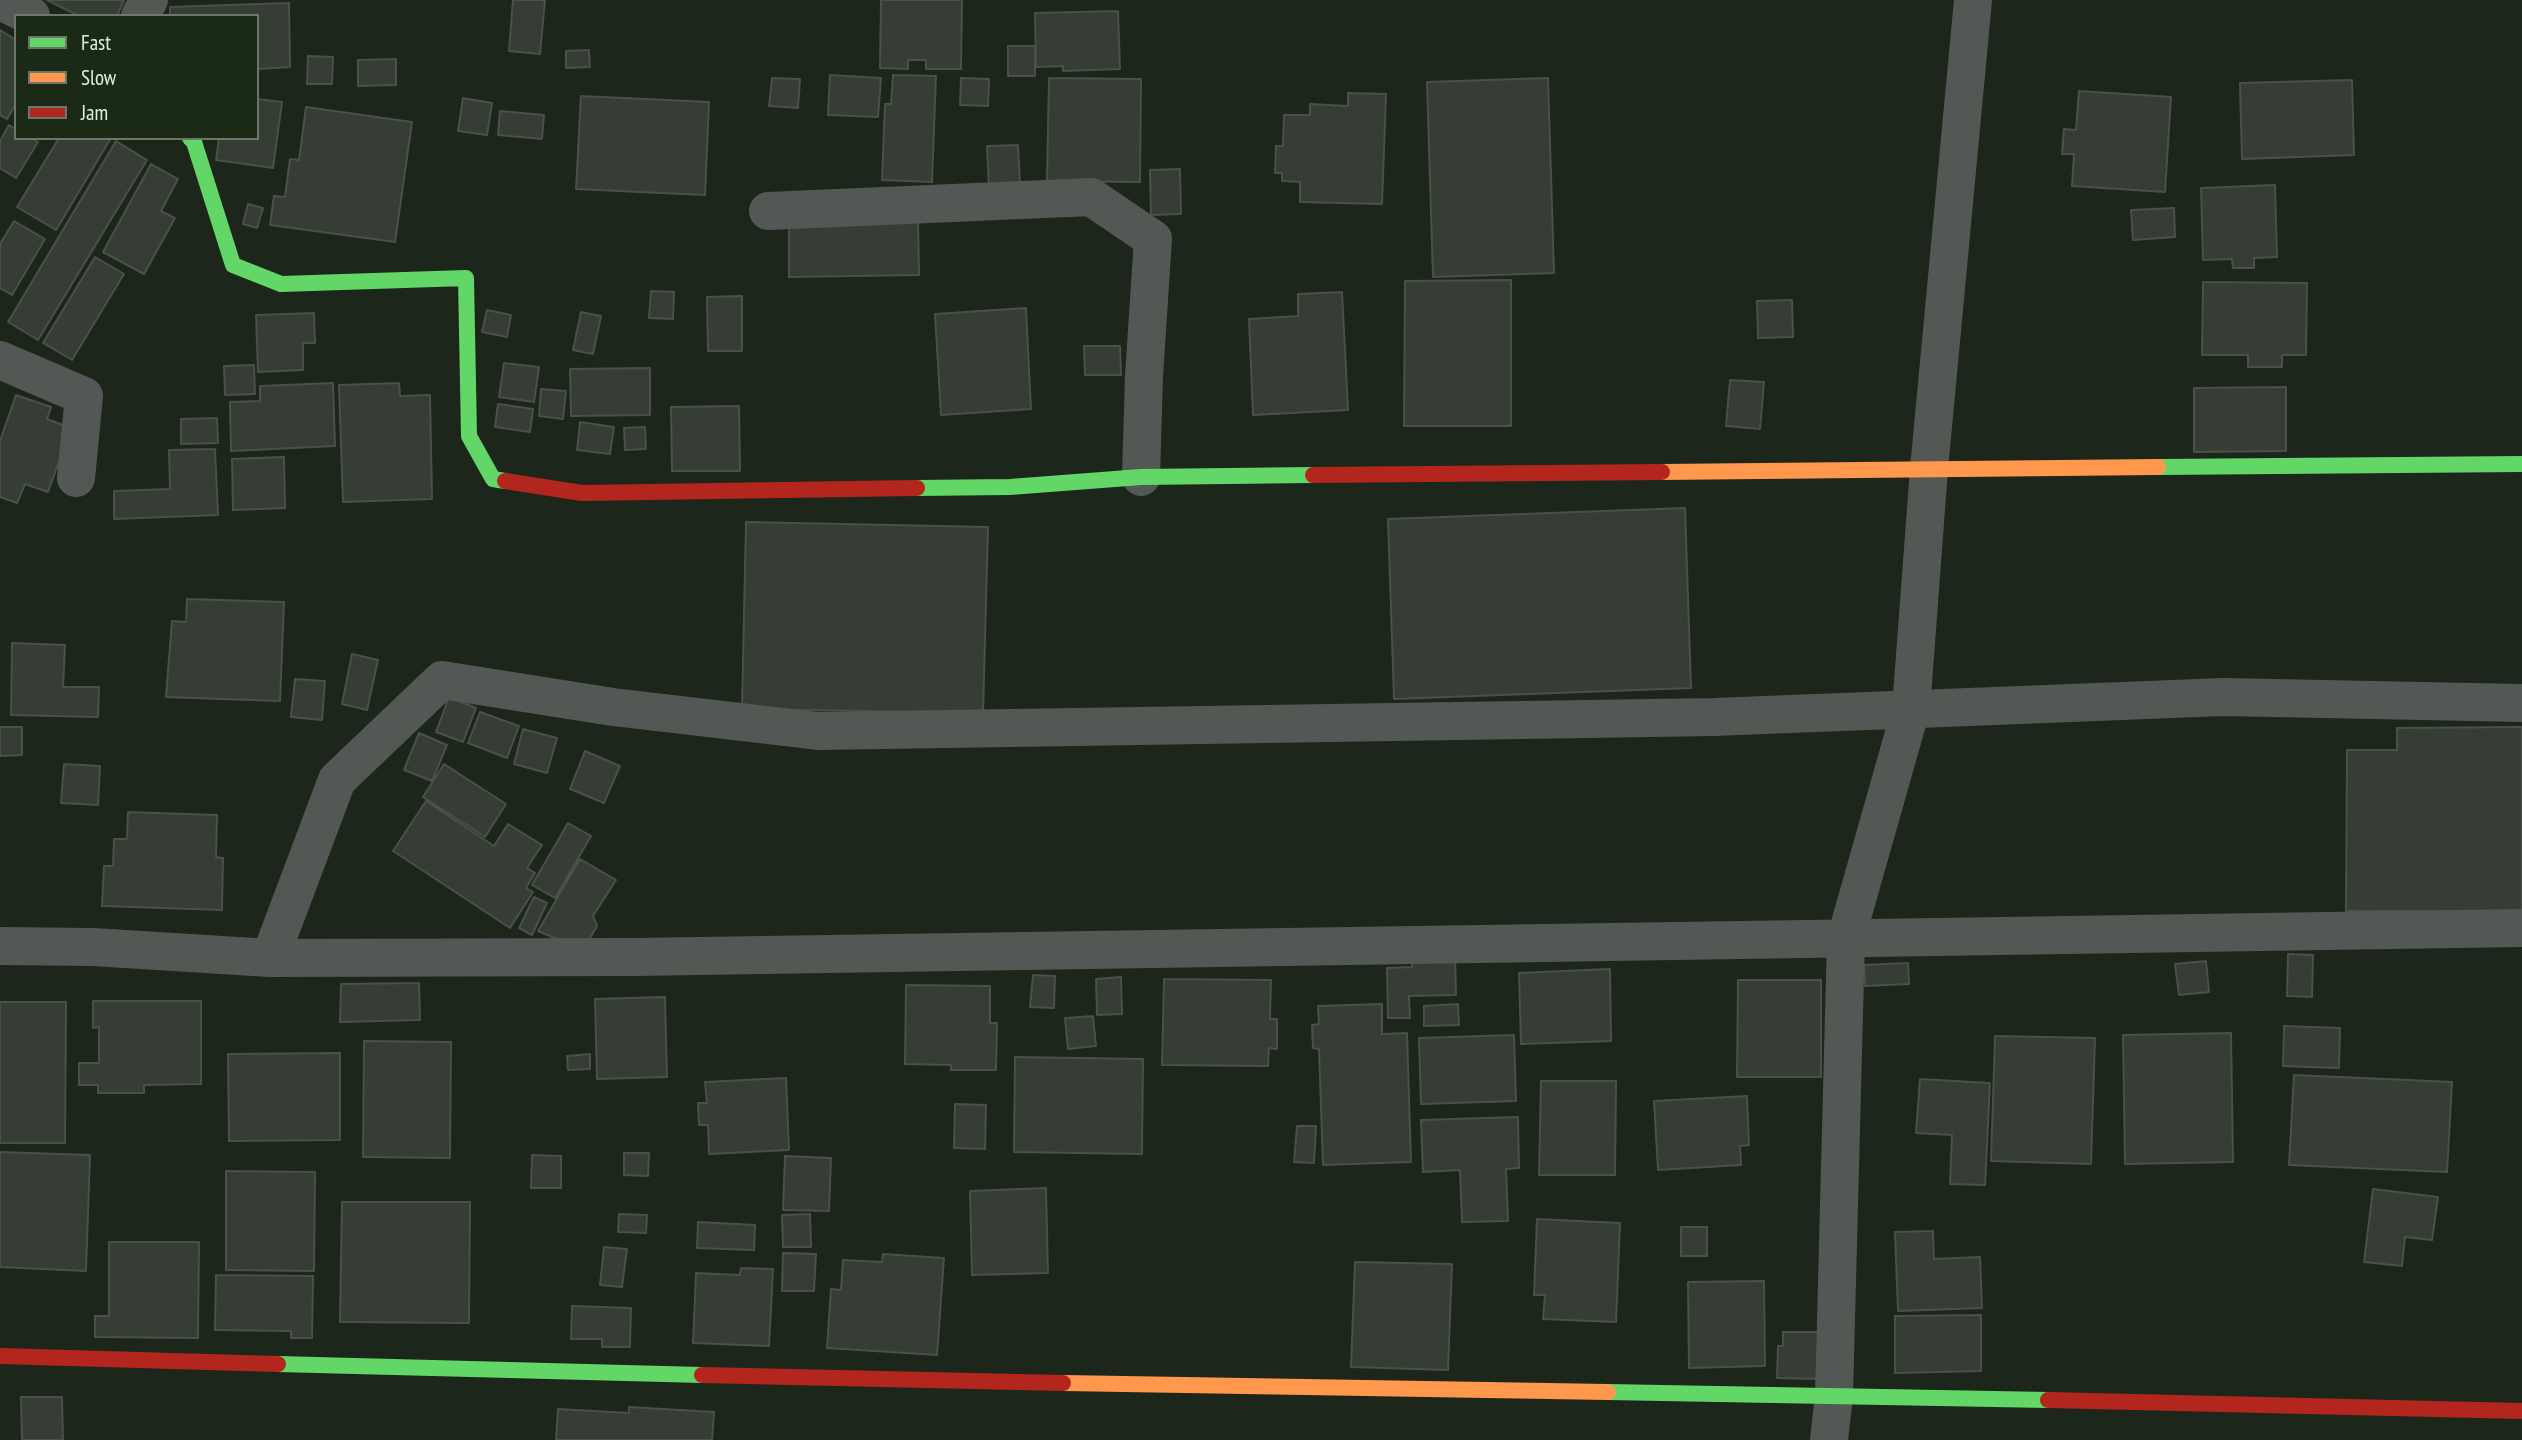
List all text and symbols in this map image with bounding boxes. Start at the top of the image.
legend [14,14,259,140]
text: Fast [81,29,111,56]
text: Slow [81,64,116,91]
text: Jam [81,99,108,126]

